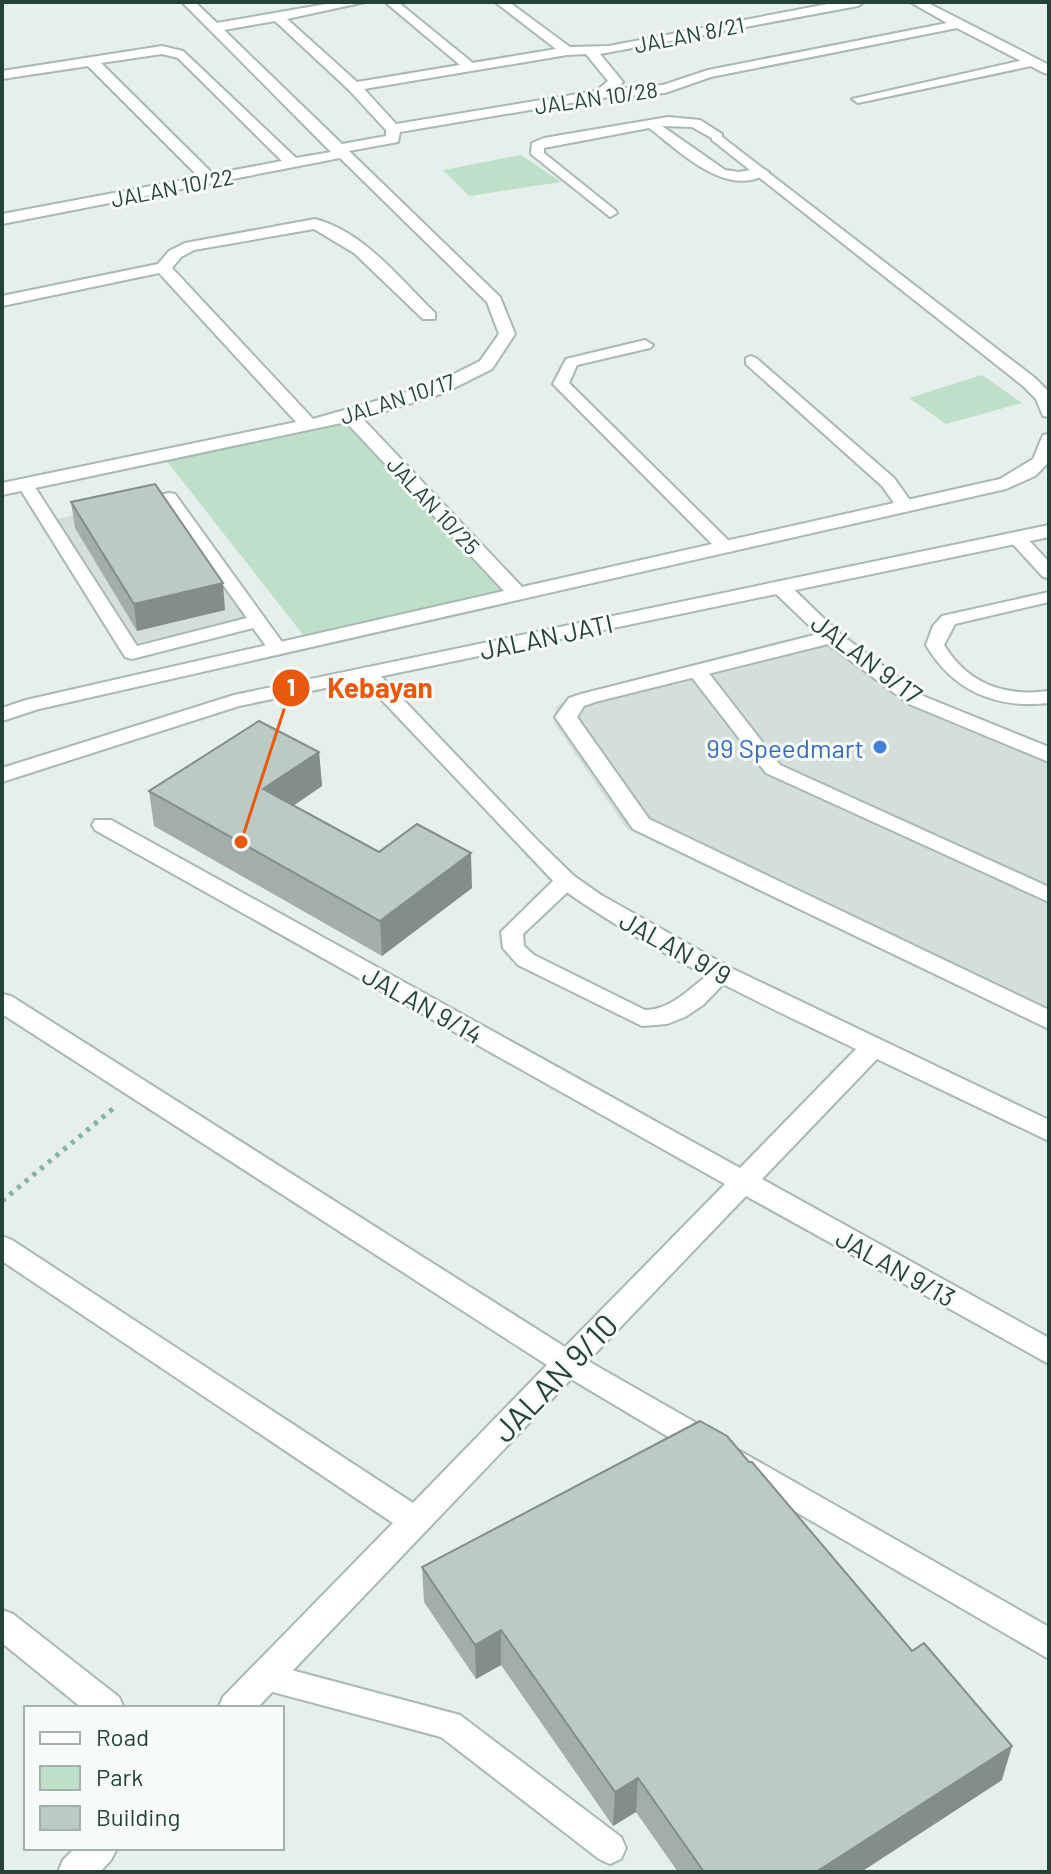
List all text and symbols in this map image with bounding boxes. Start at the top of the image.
street label: JALAN 8/21 [632,11,746,57]
street label: JALAN 10/28 [533,75,659,119]
street label: JALAN 10/22 [108,162,236,212]
street label: JALAN 10/17 [336,367,458,429]
street label: JALAN 10/25 [382,451,486,559]
street label: JALAN 9/17 [806,606,928,710]
street label: JALAN JATI [477,607,615,665]
callout: Kebayan [271,662,449,714]
text: Kebayan [327,670,433,704]
text: 1 [287,672,295,701]
place label: 99 Speedmart [706,732,864,763]
marker: 99 Speedmart [871,738,889,756]
street label: JALAN 9/9 [615,904,737,990]
street label: JALAN 9/14 [358,958,488,1050]
street label: JALAN 9/13 [831,1222,961,1312]
street label: JALAN 9/10 [484,1305,624,1449]
legend [24,1706,284,1850]
text: Road [96,1722,149,1751]
text: Park [96,1762,143,1791]
text: Building [96,1802,180,1831]

